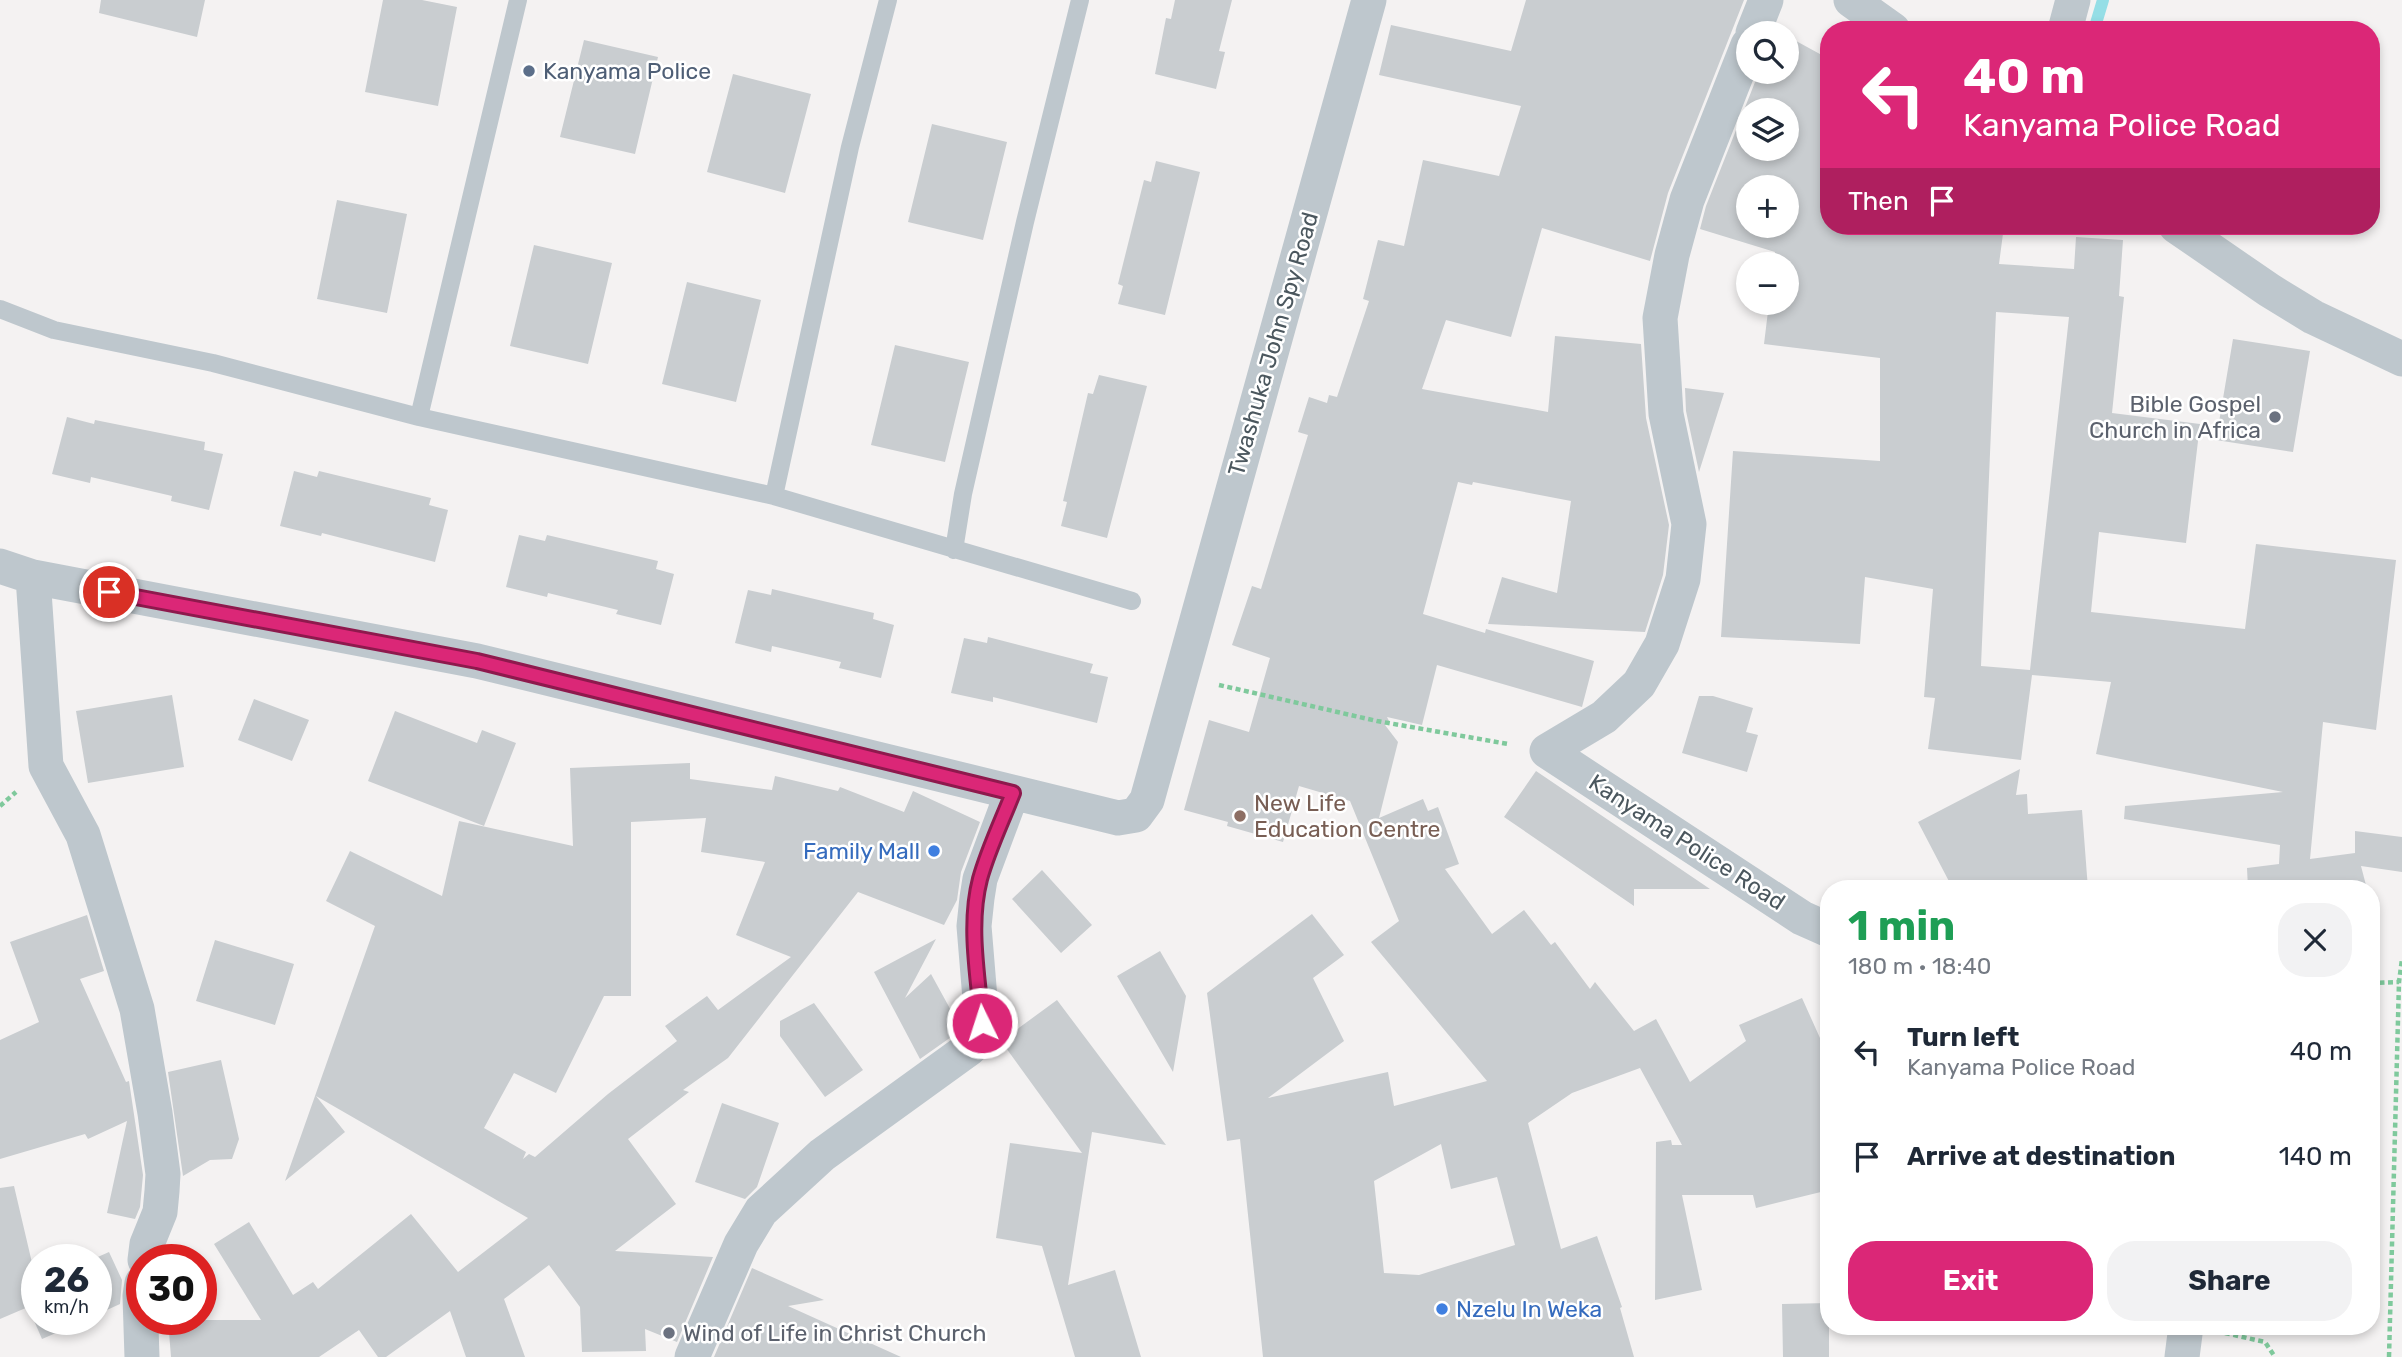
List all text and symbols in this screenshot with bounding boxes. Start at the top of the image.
map controls [1736,21,1799,315]
button: search [1736,21,1799,84]
text: 40 m [1963,47,2085,105]
icon: left [1848,49,1939,140]
place label: Kanyama Police [543,57,711,85]
marker: Kanyama Police [521,63,537,79]
button: layers [1736,98,1799,161]
text: Kanyama Police Road [1963,106,2281,144]
button: + [1736,175,1799,238]
icon: arrive [1923,182,1961,220]
text: Then [1848,186,1909,217]
street label: Twashuka John Spy Road [1222,209,1324,479]
button: − [1736,252,1799,315]
place label: Bible Gospel Church in Africa [2089,390,2261,444]
marker: Bible Gospel Church in Africa [2267,409,2283,425]
pin [79,562,139,622]
icon: arrive [90,573,128,611]
street label: Kanyama Police Road [1584,768,1790,916]
place label: New Life Education Centre [1254,789,1440,843]
marker: New Life Education Centre [1232,808,1248,824]
place label: Family Mall [803,837,920,865]
marker: Family Mall [926,843,942,859]
text: 1 min [1848,901,1955,951]
button: close [2278,903,2352,977]
text: 180 m · 18:40 [1848,952,1991,980]
position arrow [945,986,1019,1060]
text: Turn left [1907,1022,2019,1053]
icon: left [1848,1033,1886,1071]
text: 40 m [2290,1036,2352,1067]
text: Kanyama Police Road [1907,1053,2135,1081]
icon: arrive [1848,1138,1886,1176]
text: Arrive at destination [1907,1141,2175,1172]
text: 140 m [2279,1141,2352,1172]
button: Exit [1848,1241,2093,1321]
button: Share [2107,1241,2352,1321]
speed limit sign: 30 [126,1244,217,1335]
text: 26 [44,1259,89,1301]
place label: Nzelu In Weka [1456,1295,1602,1323]
text: km/h [44,1296,89,1318]
marker: Nzelu In Weka [1434,1301,1450,1317]
place label: Wind of Life in Christ Church [683,1319,986,1347]
marker: Wind of Life in Christ Church [661,1325,677,1341]

